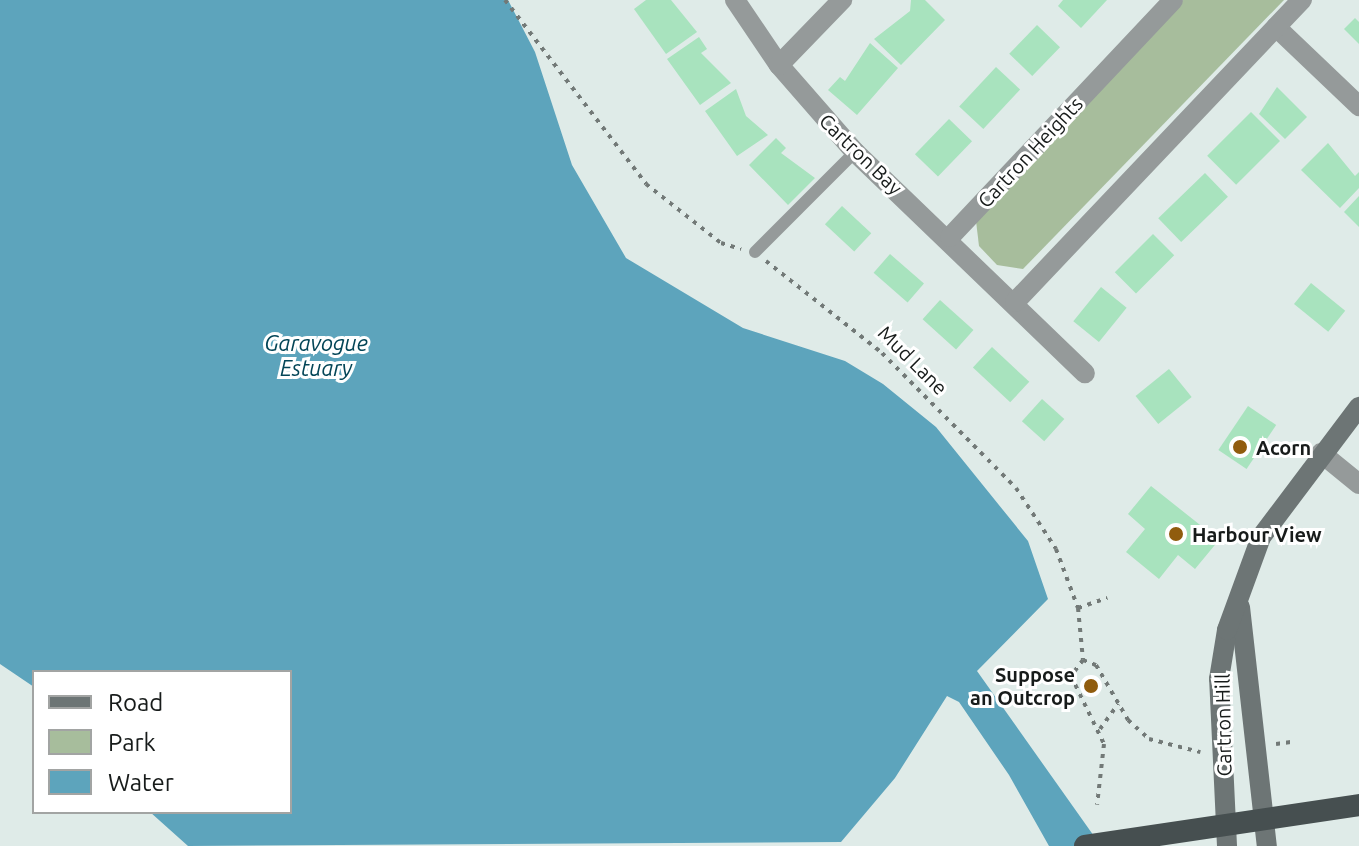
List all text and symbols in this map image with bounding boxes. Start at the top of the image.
street label: Cartron Heights [973,92,1087,212]
street label: Cartron Bay [815,109,907,199]
street label: Mud Lane [873,320,953,400]
water label: Garavogue Estuary [264,329,368,380]
place label: Acorn [1256,435,1311,459]
marker: Acorn [1231,438,1249,456]
place label: Harbour View [1192,522,1322,546]
marker: Harbour View [1167,525,1185,543]
place label: Suppose an Outcrop [970,662,1075,709]
legend [32,670,292,814]
street label: Cartron Hill [1210,674,1236,776]
marker: Suppose an Outcrop [1082,677,1100,695]
text: Road [108,689,163,716]
text: Park [108,729,156,756]
text: Water [108,769,174,796]

